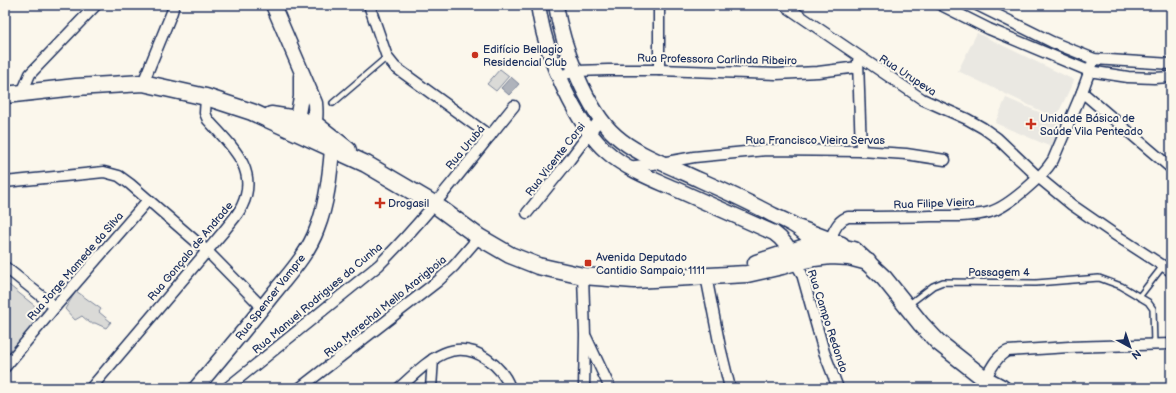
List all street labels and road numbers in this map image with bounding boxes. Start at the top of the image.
street label: Rua Professora Carlinda Ribeiro [637,52,797,67]
street label: Rua Urupeva [877,52,939,99]
street label: Rua Vicente Corsi [523,120,588,199]
street label: Rua Urubá [443,123,488,172]
street label: Rua Francisco Vieira Servas [745,134,885,147]
street label: Rua Filipe Vieira [893,196,975,211]
street label: Rua Gonçalo de Andrade [145,199,236,304]
street label: Rua Jorge Mamede da Silva [25,209,126,323]
street label: Rua Manuel Rodrigues da Cunha [250,240,385,357]
street label: Rua Spencer Vampre [233,251,308,343]
street label: Rua Marechal Mello Ararigboia [322,253,449,360]
street label: Passagem 4 [968,266,1030,279]
street label: Rua Campo Redondo [805,268,850,374]

